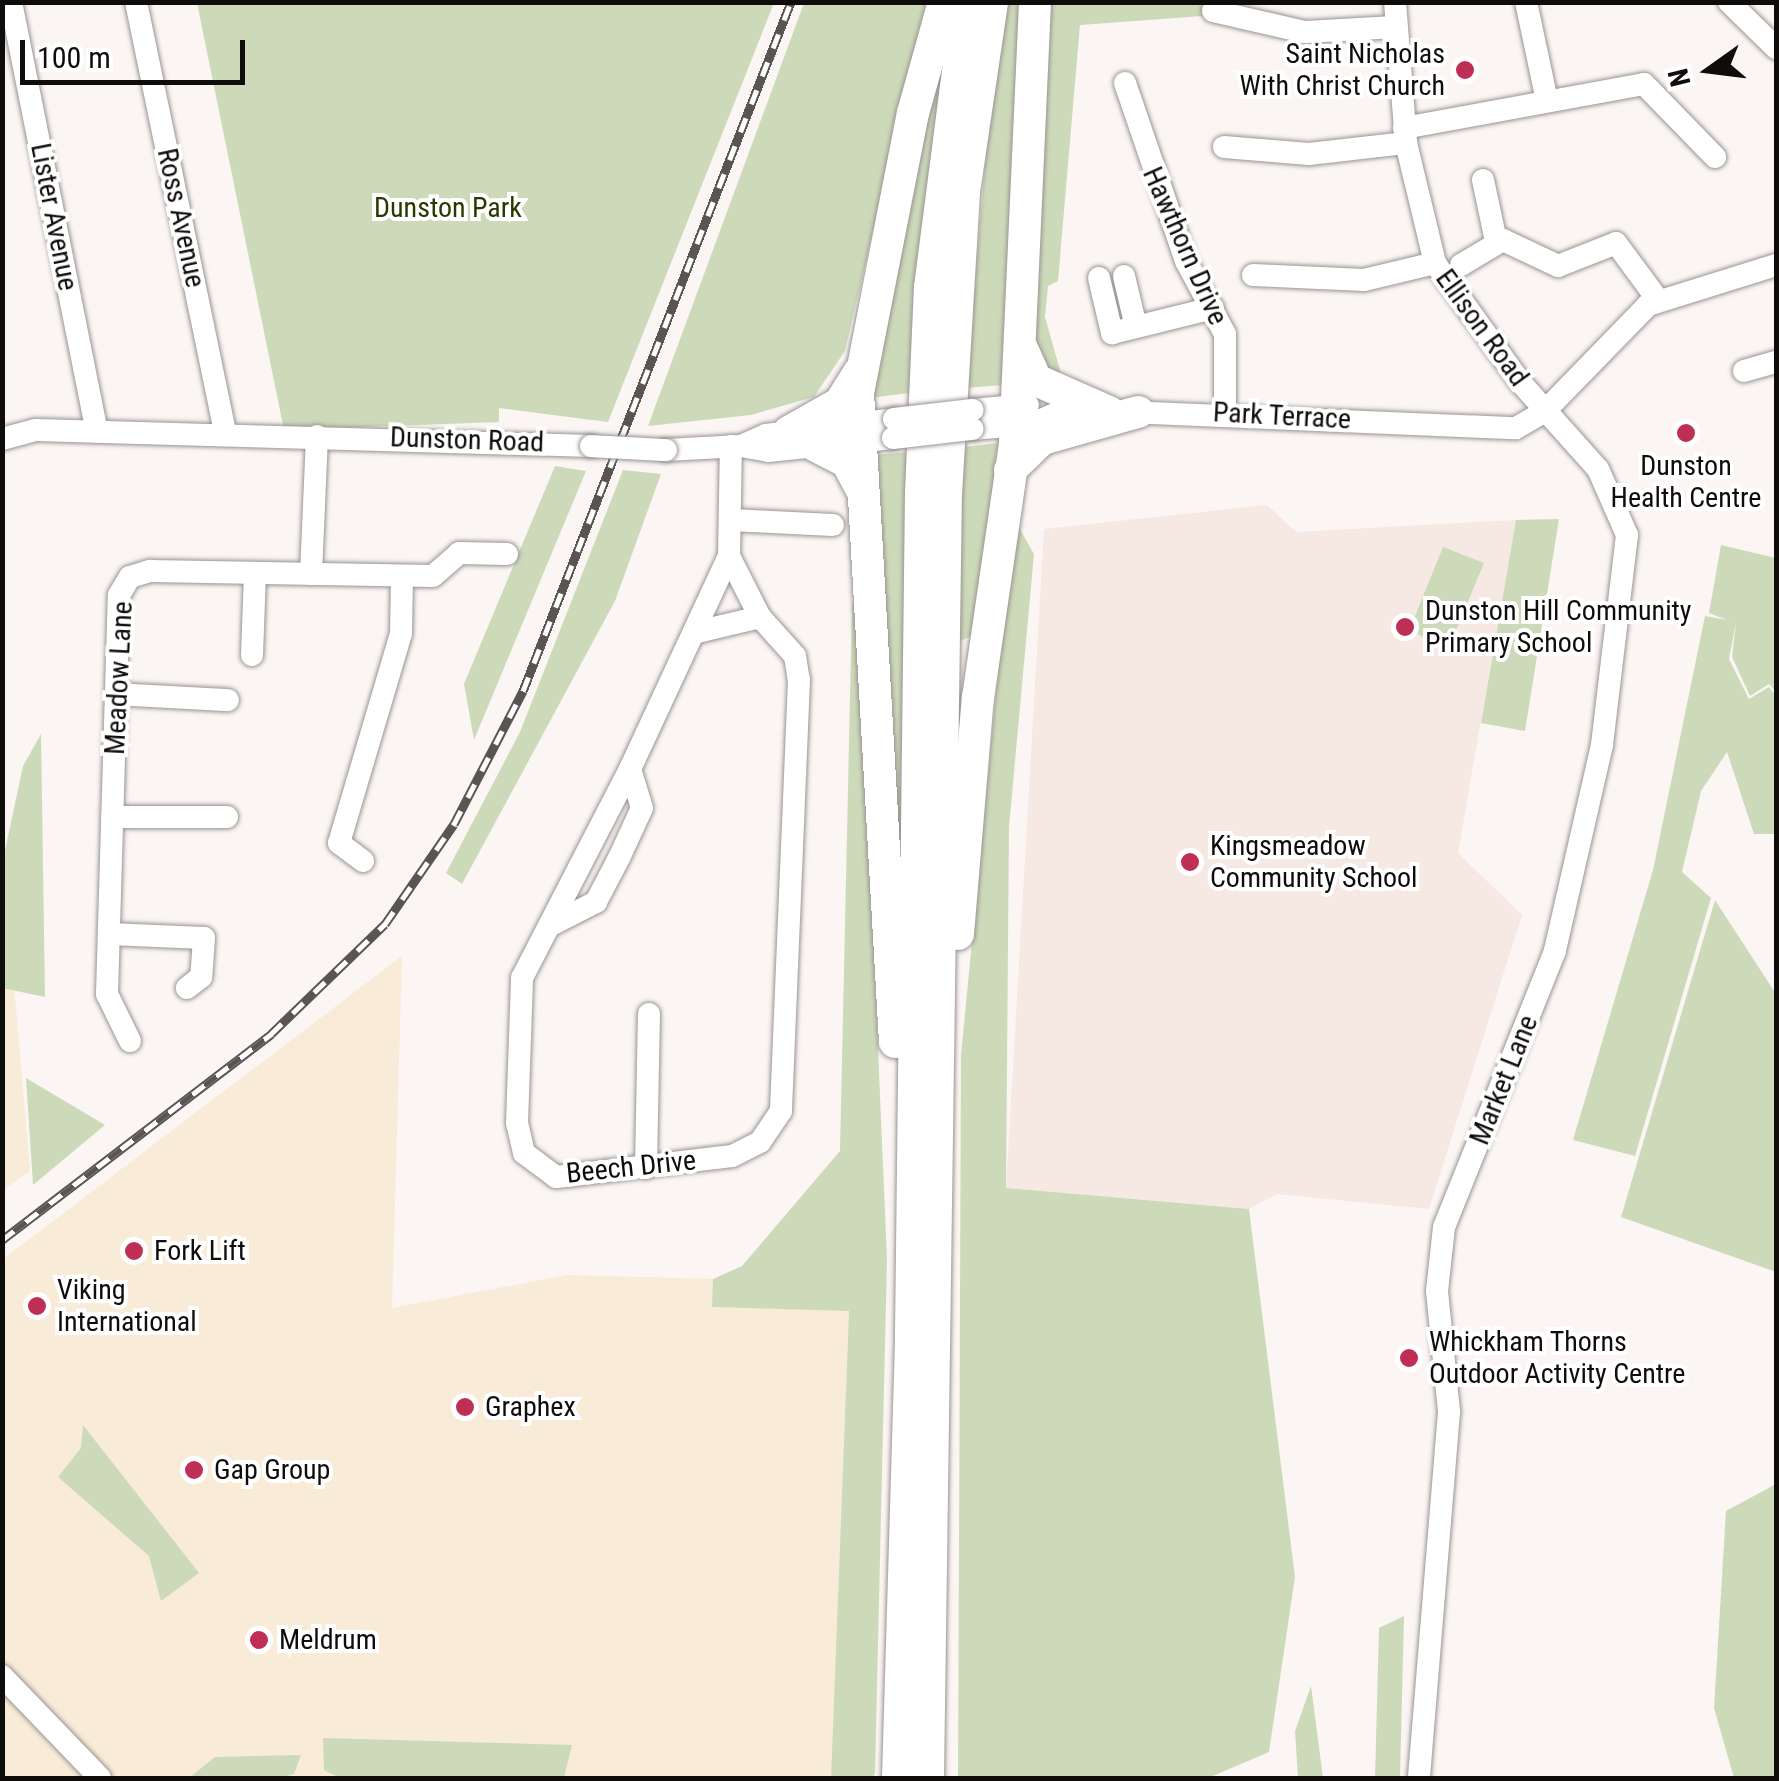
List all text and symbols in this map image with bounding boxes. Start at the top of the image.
scale bar [25,20,250,82]
north arrow [1659,20,1759,120]
place label: Saint Nicholas With Christ Church [1240,37,1445,103]
text: 100 m [37,40,111,75]
marker: Saint Nicholas With Christ Church [1454,59,1476,81]
text: N [1661,65,1697,90]
street label: Lister Avenue [23,140,85,294]
street label: Ross Avenue [150,145,212,291]
street label: Hawthorn Drive [1135,162,1235,330]
park label: Dunston Park [374,191,522,225]
street label: Ellison Road [1428,263,1536,393]
street label: Park Terrace [1212,396,1352,436]
street label: Dunston Road [389,421,545,459]
marker: Dunston Health Centre [1675,422,1697,444]
place label: Dunston Health Centre [1611,449,1761,515]
place label: Dunston Hill Community Primary School [1425,594,1692,660]
street label: Meadow Lane [98,600,140,756]
marker: Dunston Hill Community Primary School [1394,616,1416,638]
place label: Kingsmeadow Community School [1210,829,1417,895]
marker: Kingsmeadow Community School [1179,851,1201,873]
street label: Market Lane [1463,1010,1545,1150]
street label: Beech Drive [564,1143,698,1191]
place label: Fork Lift [154,1234,246,1268]
marker: Fork Lift [123,1240,145,1262]
place label: Viking International [57,1273,197,1339]
marker: Viking International [26,1295,48,1317]
place label: Whickham Thorns Outdoor Activity Centre [1429,1325,1685,1391]
marker: Whickham Thorns Outdoor Activity Centre [1398,1347,1420,1369]
place label: Graphex [485,1390,576,1424]
marker: Graphex [454,1396,476,1418]
place label: Gap Group [214,1453,330,1487]
marker: Gap Group [183,1459,205,1481]
place label: Meldrum [279,1623,377,1657]
marker: Meldrum [248,1629,270,1651]

